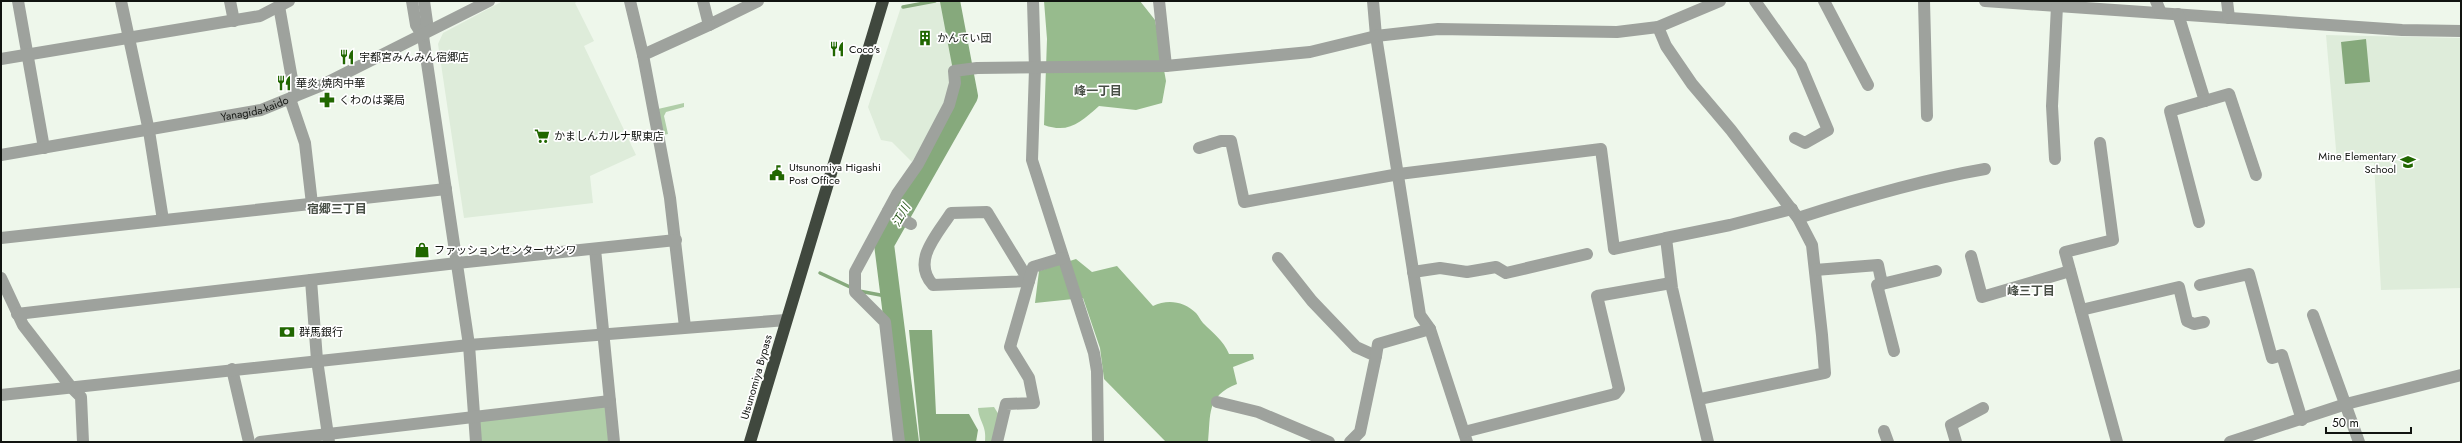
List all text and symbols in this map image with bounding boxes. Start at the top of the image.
building icon: かんてい団 [916,29,934,47]
place label: かんてい団 [937,30,991,46]
restaurant icon: Coco's [828,40,846,58]
place label: Coco's [849,41,881,57]
restaurant icon: 宇都宮みんみん宿郷店 [338,48,356,66]
place label: 宇都宮みんみん宿郷店 [359,49,469,65]
restaurant icon: 華炎 焼肉中華 [275,74,293,92]
place label: 華炎 焼肉中華 [296,75,365,91]
district label: 峰一丁目 [1074,82,1122,100]
pharmacy icon: くわのは薬局 [318,91,336,109]
street label: Yanagida-kaido [219,92,291,125]
place label: くわのは薬局 [339,92,405,108]
supermarket icon: かましんカルナ駅東店 [533,127,551,145]
place label: かましんカルナ駅東店 [554,128,664,144]
place label: Mine Elementary School [2318,148,2396,177]
school or university icon: Mine Elementary School [2399,153,2417,171]
place label: Utsunomiya Higashi Post Office [789,159,881,188]
public building icon: Utsunomiya Higashi Post Office [768,164,786,182]
water label: 江川 [887,198,916,230]
district label: 宿郷三丁目 [307,200,367,218]
shop icon: ファッションセンターサンワ [413,241,431,259]
place label: ファッションセンターサンワ [434,242,577,258]
district label: 峰三丁目 [2007,282,2055,300]
bank icon: 群馬銀行 [278,323,296,341]
place label: 群馬銀行 [299,324,343,340]
street label: Utsunomiya Bypass [736,332,776,421]
scale bar [2326,409,2411,435]
text: 50 m [2332,414,2359,432]

